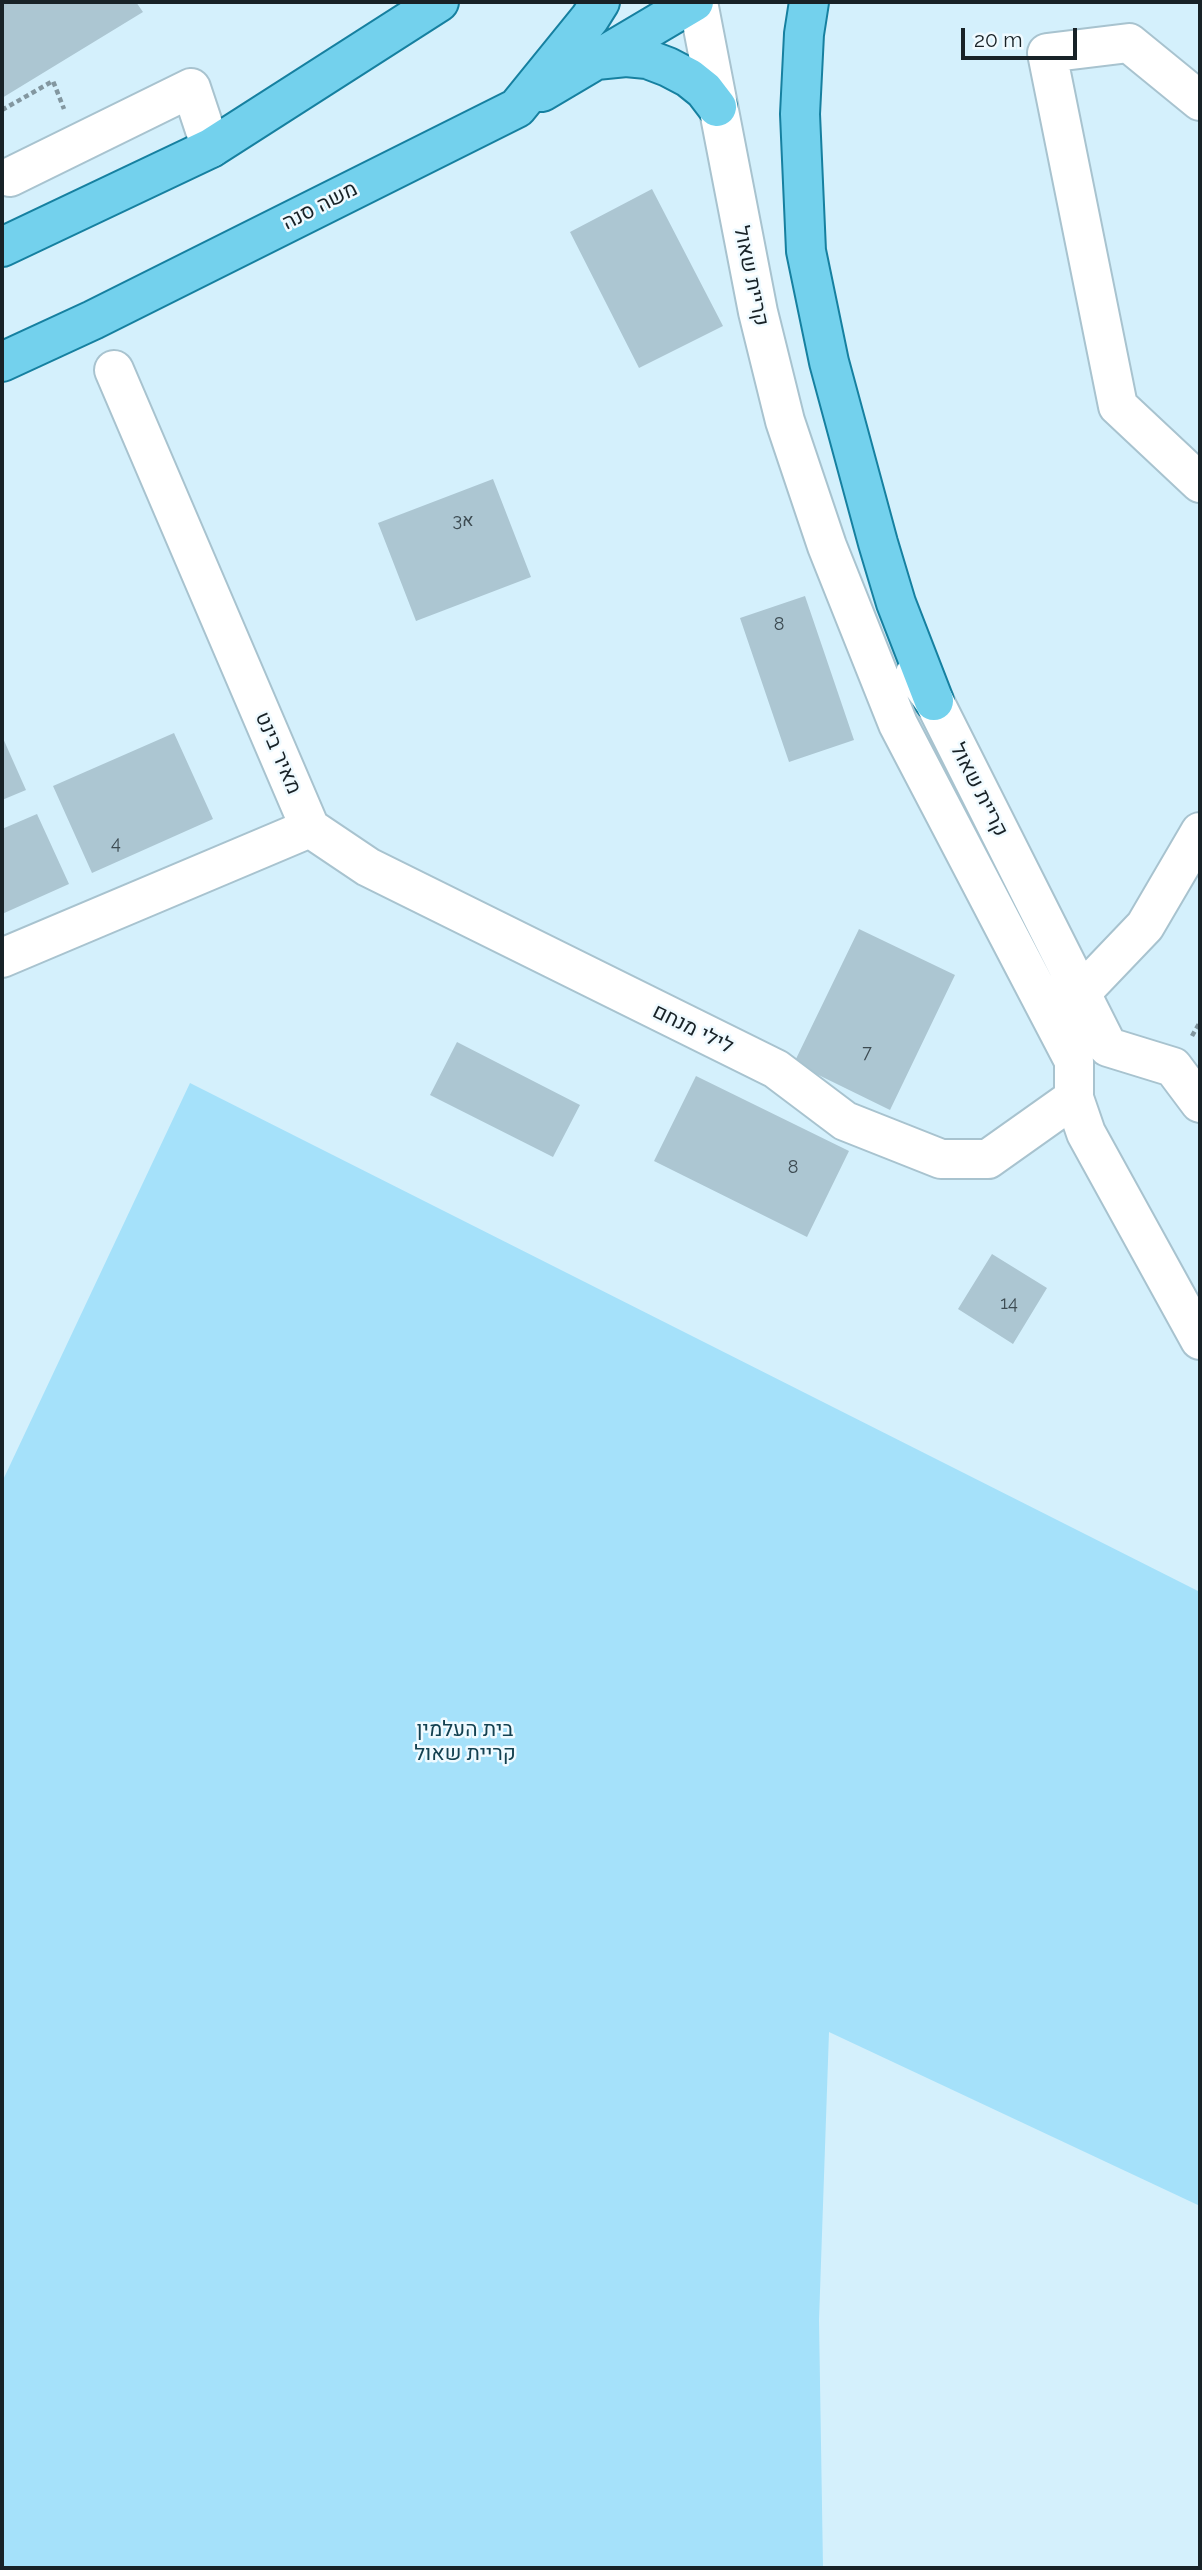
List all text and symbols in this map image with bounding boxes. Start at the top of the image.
scale bar [964,14,1080,58]
text: 20 m [974,27,1022,52]
street label: משה סנה [278,176,362,236]
street label: קריית שאול [728,224,774,328]
house number: 3א [452,510,474,532]
house number: 8 [774,614,784,636]
street label: מאיר בינט [249,708,307,798]
street label: קריית שאול [945,739,1013,841]
house number: 4 [111,833,121,855]
street label: לילי מנחם [649,999,737,1059]
house number: 7 [862,1042,872,1064]
house number: 8 [788,1157,798,1179]
house number: 14 [1000,1293,1018,1315]
park label: בית העלמין קריית שאול [414,1717,516,1767]

